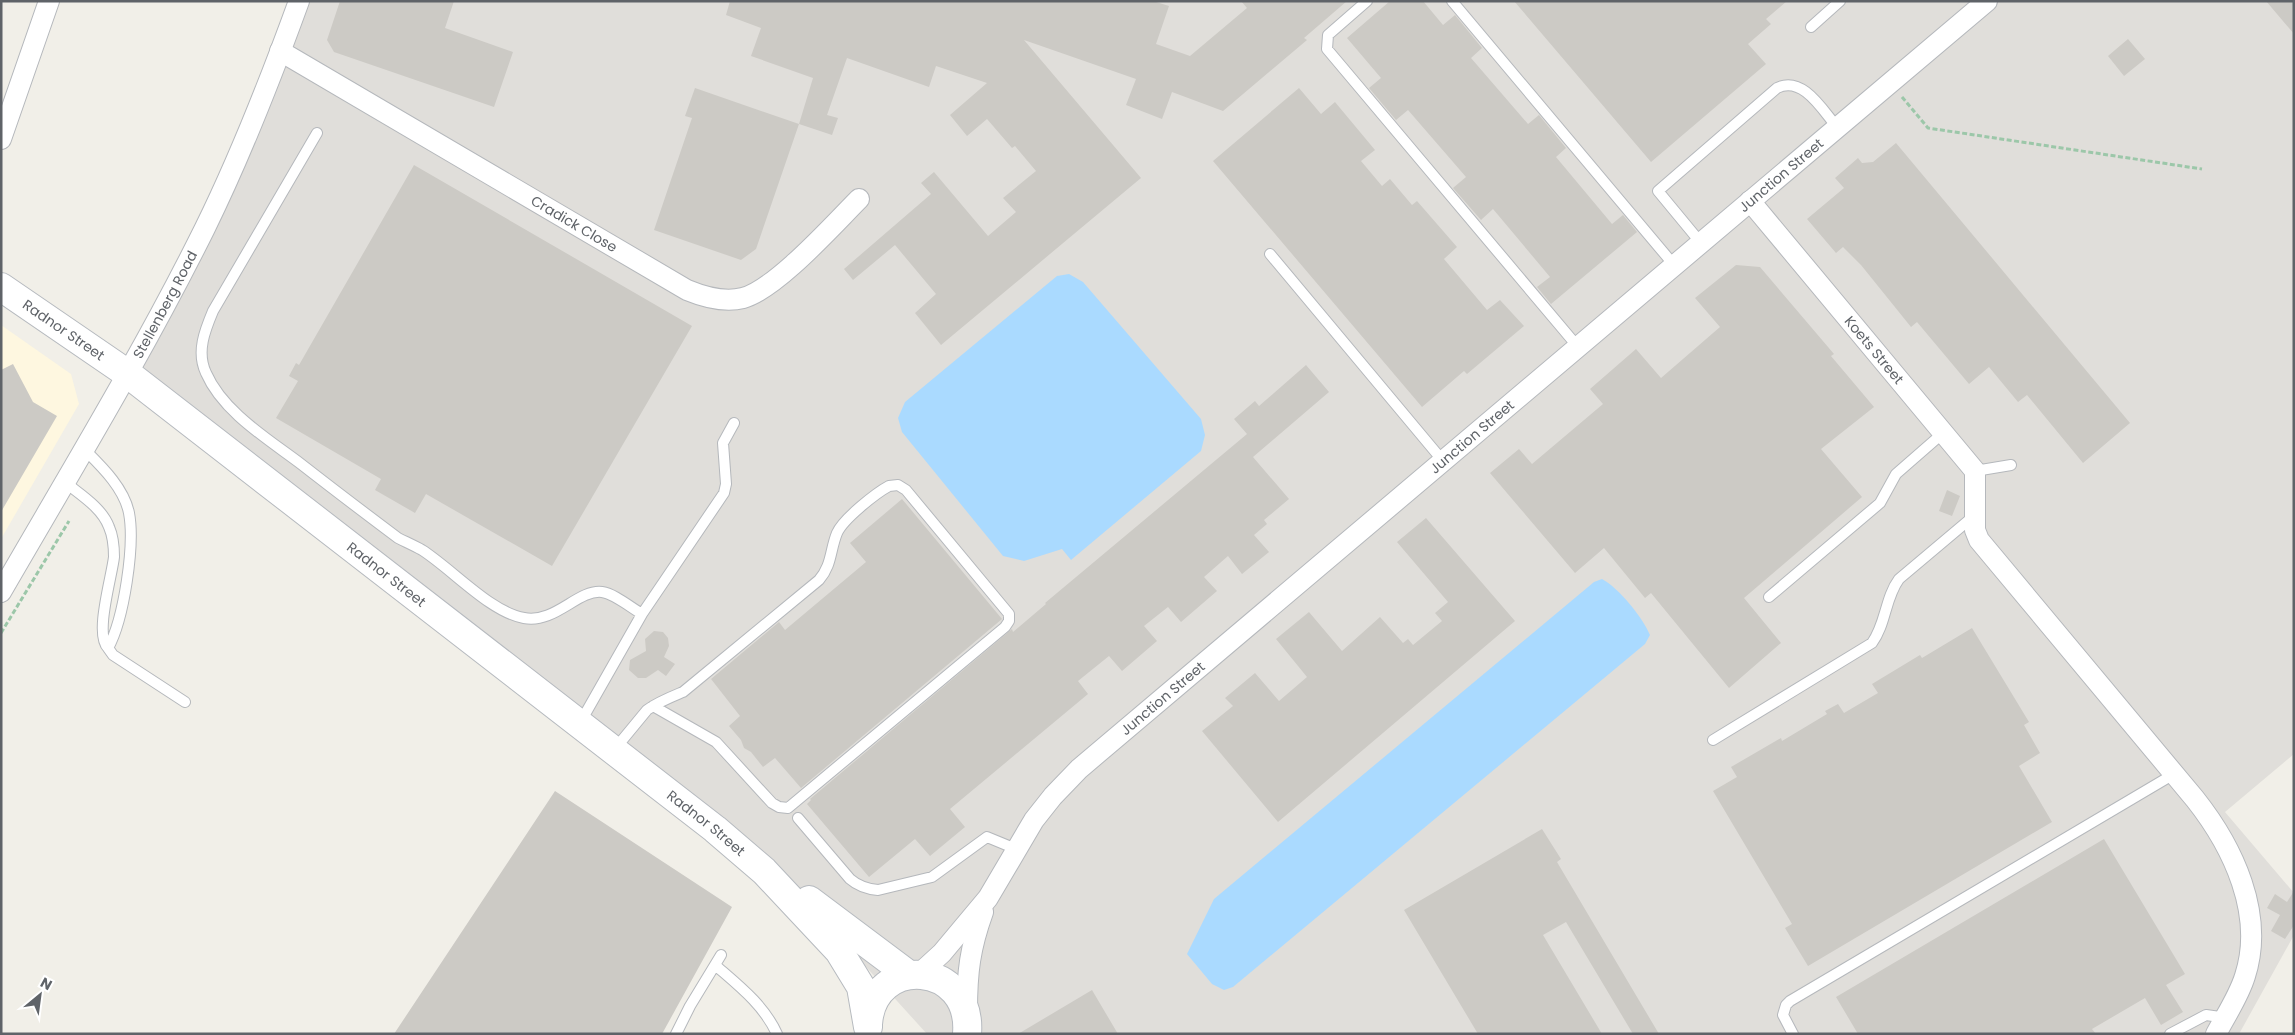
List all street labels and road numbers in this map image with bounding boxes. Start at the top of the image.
street label: Junction Street [1734,134,1828,217]
street label: Cradick Close [527,190,621,257]
street label: Stellenberg Road [128,247,202,362]
street label: Radnor Street [19,295,109,365]
street label: Koets Street [1840,312,1909,388]
street label: Junction Street [1425,395,1518,478]
street label: Radnor Street [343,537,430,612]
street label: Junction Street [1116,657,1209,740]
street label: Radnor Street [663,785,750,861]

